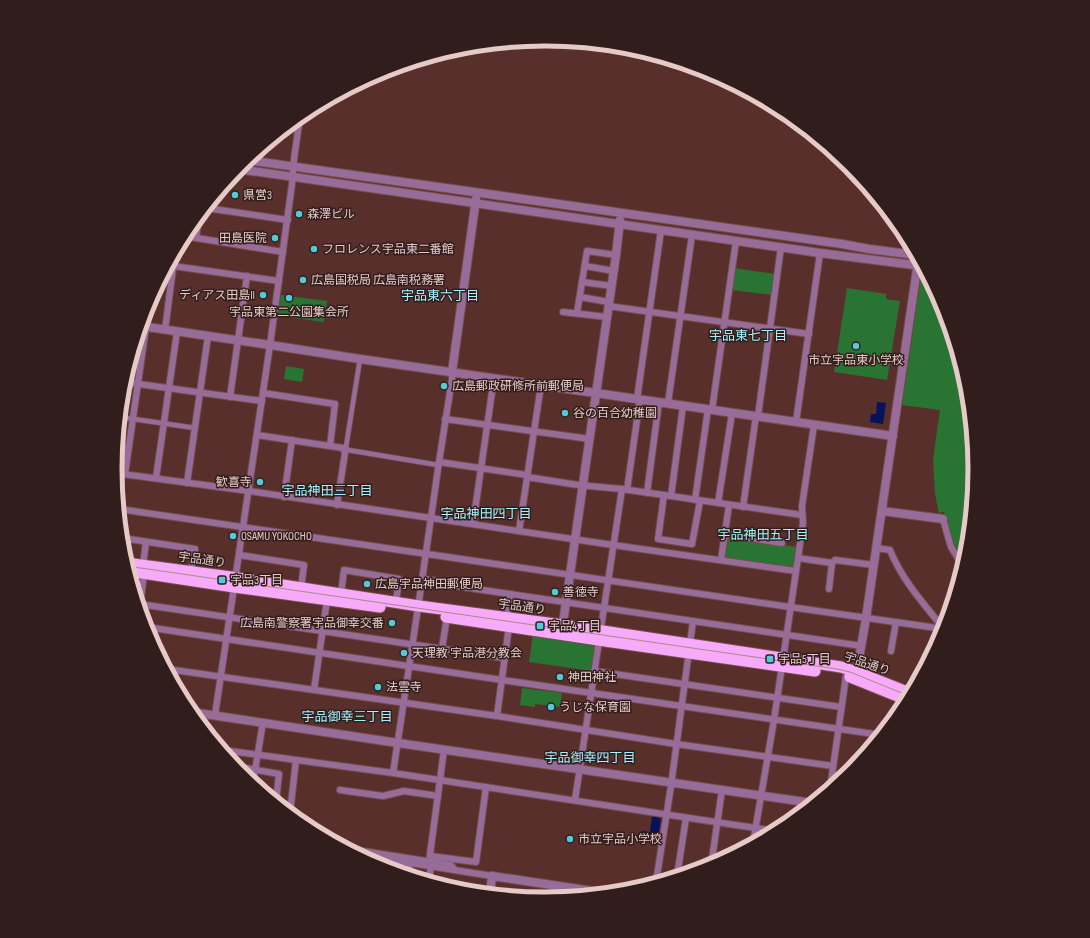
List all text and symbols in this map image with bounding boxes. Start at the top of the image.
place label: 県営3 [243,188,272,203]
marker: 県営3 [230,190,240,200]
place label: 森澤ビル [307,207,355,222]
marker: 森澤ビル [294,209,304,219]
place label: 田島医院 [219,231,267,246]
marker: 田島医院 [270,233,280,243]
place label: フロレンス宇品東二番館 [322,242,454,257]
marker: フロレンス宇品東二番館 [309,244,319,254]
place label: 広島国税局 広島南税務署 [311,273,445,288]
marker: 広島国税局 広島南税務署 [298,275,308,285]
place label: ディアス田島II [179,288,255,303]
district label: 宇品東六丁目 [401,288,479,304]
marker: ディアス田島II [258,290,268,300]
marker: 宇品東第二公園集会所 [284,293,294,303]
place label: 宇品東第二公園集会所 [229,305,349,320]
district label: 宇品東七丁目 [709,328,787,344]
marker: 市立宇品東小学校 [851,341,861,351]
place label: 市立宇品東小学校 [808,353,904,368]
place label: 広島郵政研修所前郵便局 [452,379,584,394]
marker: 広島郵政研修所前郵便局 [439,381,449,391]
place label: 谷の百合幼稚園 [573,406,657,421]
marker: 谷の百合幼稚園 [560,408,570,418]
place label: 歓喜寺 [216,475,252,490]
marker: 歓喜寺 [255,477,265,487]
district label: 宇品神田三丁目 [281,483,373,499]
district label: 宇品神田四丁目 [440,506,532,522]
district label: 宇品神田五丁目 [717,527,809,543]
place label: OSAMU YOKOCHO [241,529,312,544]
marker: OSAMU YOKOCHO [228,531,238,541]
street label: 宇品通り [177,549,227,571]
place label: 宇品3丁目 [230,573,283,588]
marker: 宇品3丁目 [217,575,227,585]
place label: 広島宇品神田郵便局 [375,577,483,592]
marker: 広島宇品神田郵便局 [362,579,372,589]
place label: 善徳寺 [563,585,599,600]
marker: 善徳寺 [550,587,560,597]
street label: 宇品通り [497,596,547,618]
place label: 広島南警察署宇品御幸交番 [240,616,384,631]
marker: 広島南警察署宇品御幸交番 [387,618,397,628]
place label: 宇品4丁目 [548,619,601,634]
marker: 宇品4丁目 [535,621,545,631]
place label: 天理教 宇品港分教会 [412,646,522,661]
marker: 天理教 宇品港分教会 [399,648,409,658]
street label: 宇品通り [842,649,892,679]
place label: 宇品5丁目 [778,652,831,667]
marker: 宇品5丁目 [765,654,775,664]
place label: 神田神社 [568,670,616,685]
marker: 神田神社 [555,672,565,682]
place label: 法雲寺 [386,680,422,695]
marker: 法雲寺 [373,682,383,692]
place label: うじな保育園 [559,700,631,715]
marker: うじな保育園 [546,702,556,712]
district label: 宇品御幸三丁目 [301,709,393,725]
district label: 宇品御幸四丁目 [544,750,636,766]
place label: 市立宇品小学校 [578,832,662,847]
marker: 市立宇品小学校 [565,834,575,844]

